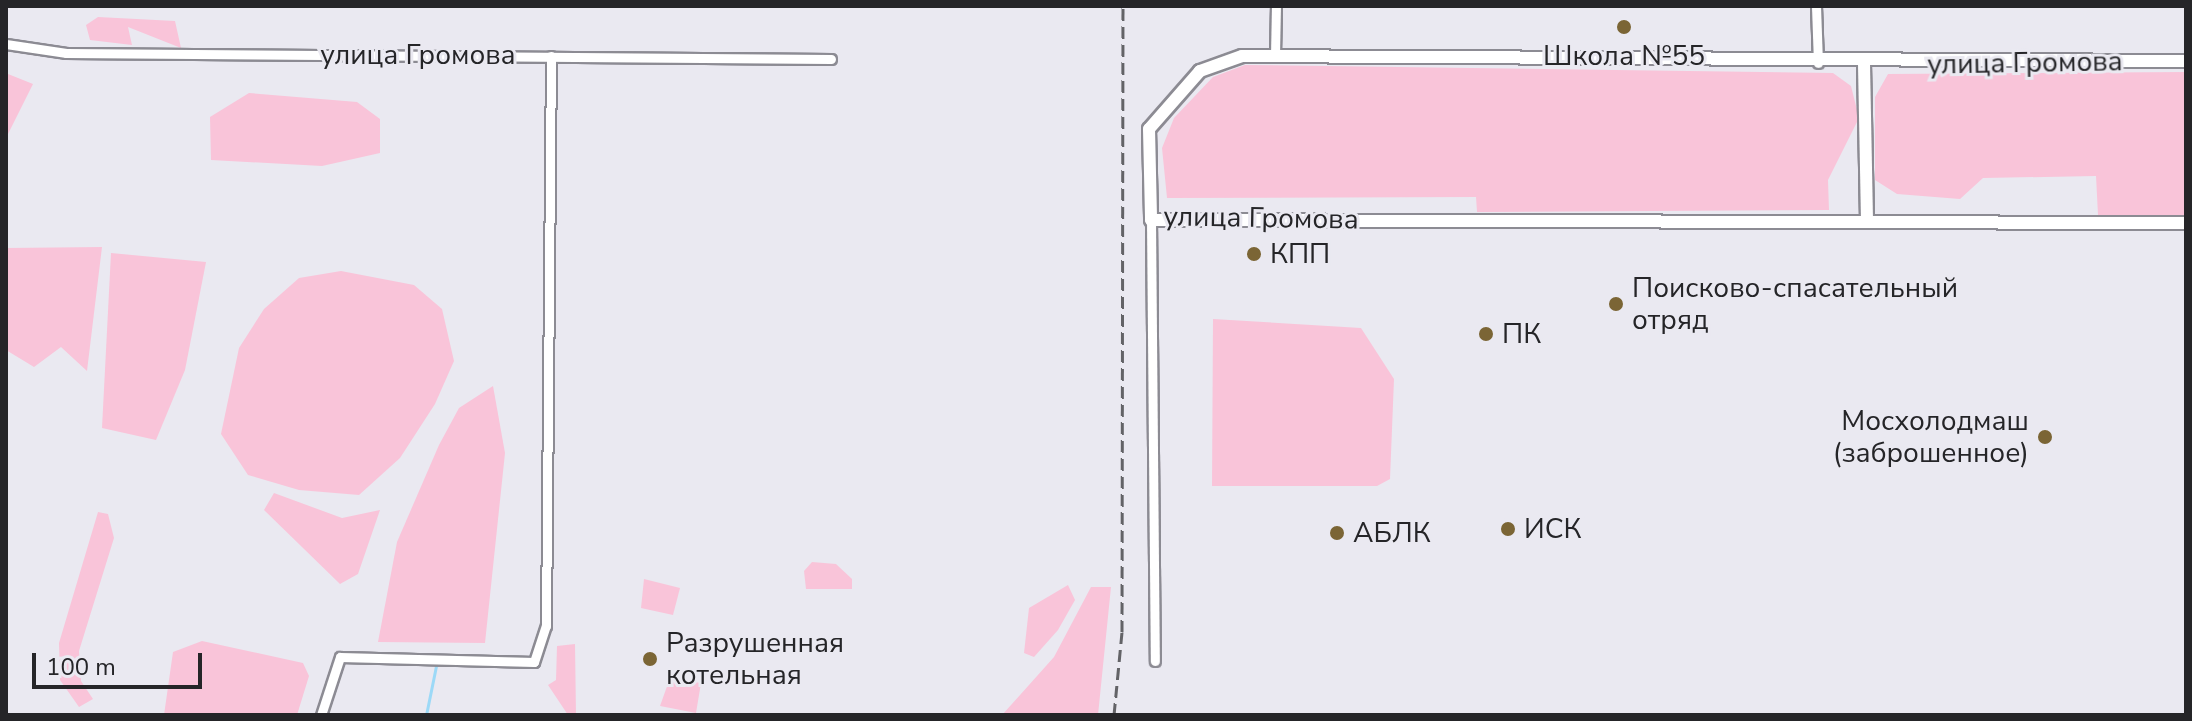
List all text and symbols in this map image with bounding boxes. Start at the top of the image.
marker: Школа №55 [1615,18,1633,36]
street label: улица Громова [320,38,516,72]
place label: Школа №55 [1543,39,1705,73]
street label: улица Громова [1927,44,2123,82]
street label: улица Громова [1163,199,1359,237]
place label: КПП [1270,237,1330,271]
marker: КПП [1245,245,1263,263]
place label: Поисково-спасательный отряд [1632,271,1958,337]
marker: Поисково-спасательный отряд [1607,295,1625,313]
place label: ПК [1502,317,1541,351]
marker: ПК [1477,325,1495,343]
place label: Мосхолодмаш (заброшенное) [1833,404,2029,470]
marker: Мосхолодмаш (заброшенное) [2036,428,2054,446]
place label: ИСК [1524,512,1582,546]
place label: АБЛК [1353,516,1431,550]
marker: ИСК [1499,520,1517,538]
marker: АБЛК [1328,524,1346,542]
place label: Разрушенная котельная [666,626,844,692]
scale bar [36,637,206,687]
marker: Разрушенная котельная [641,650,659,668]
text: 100 m [46,651,116,683]

